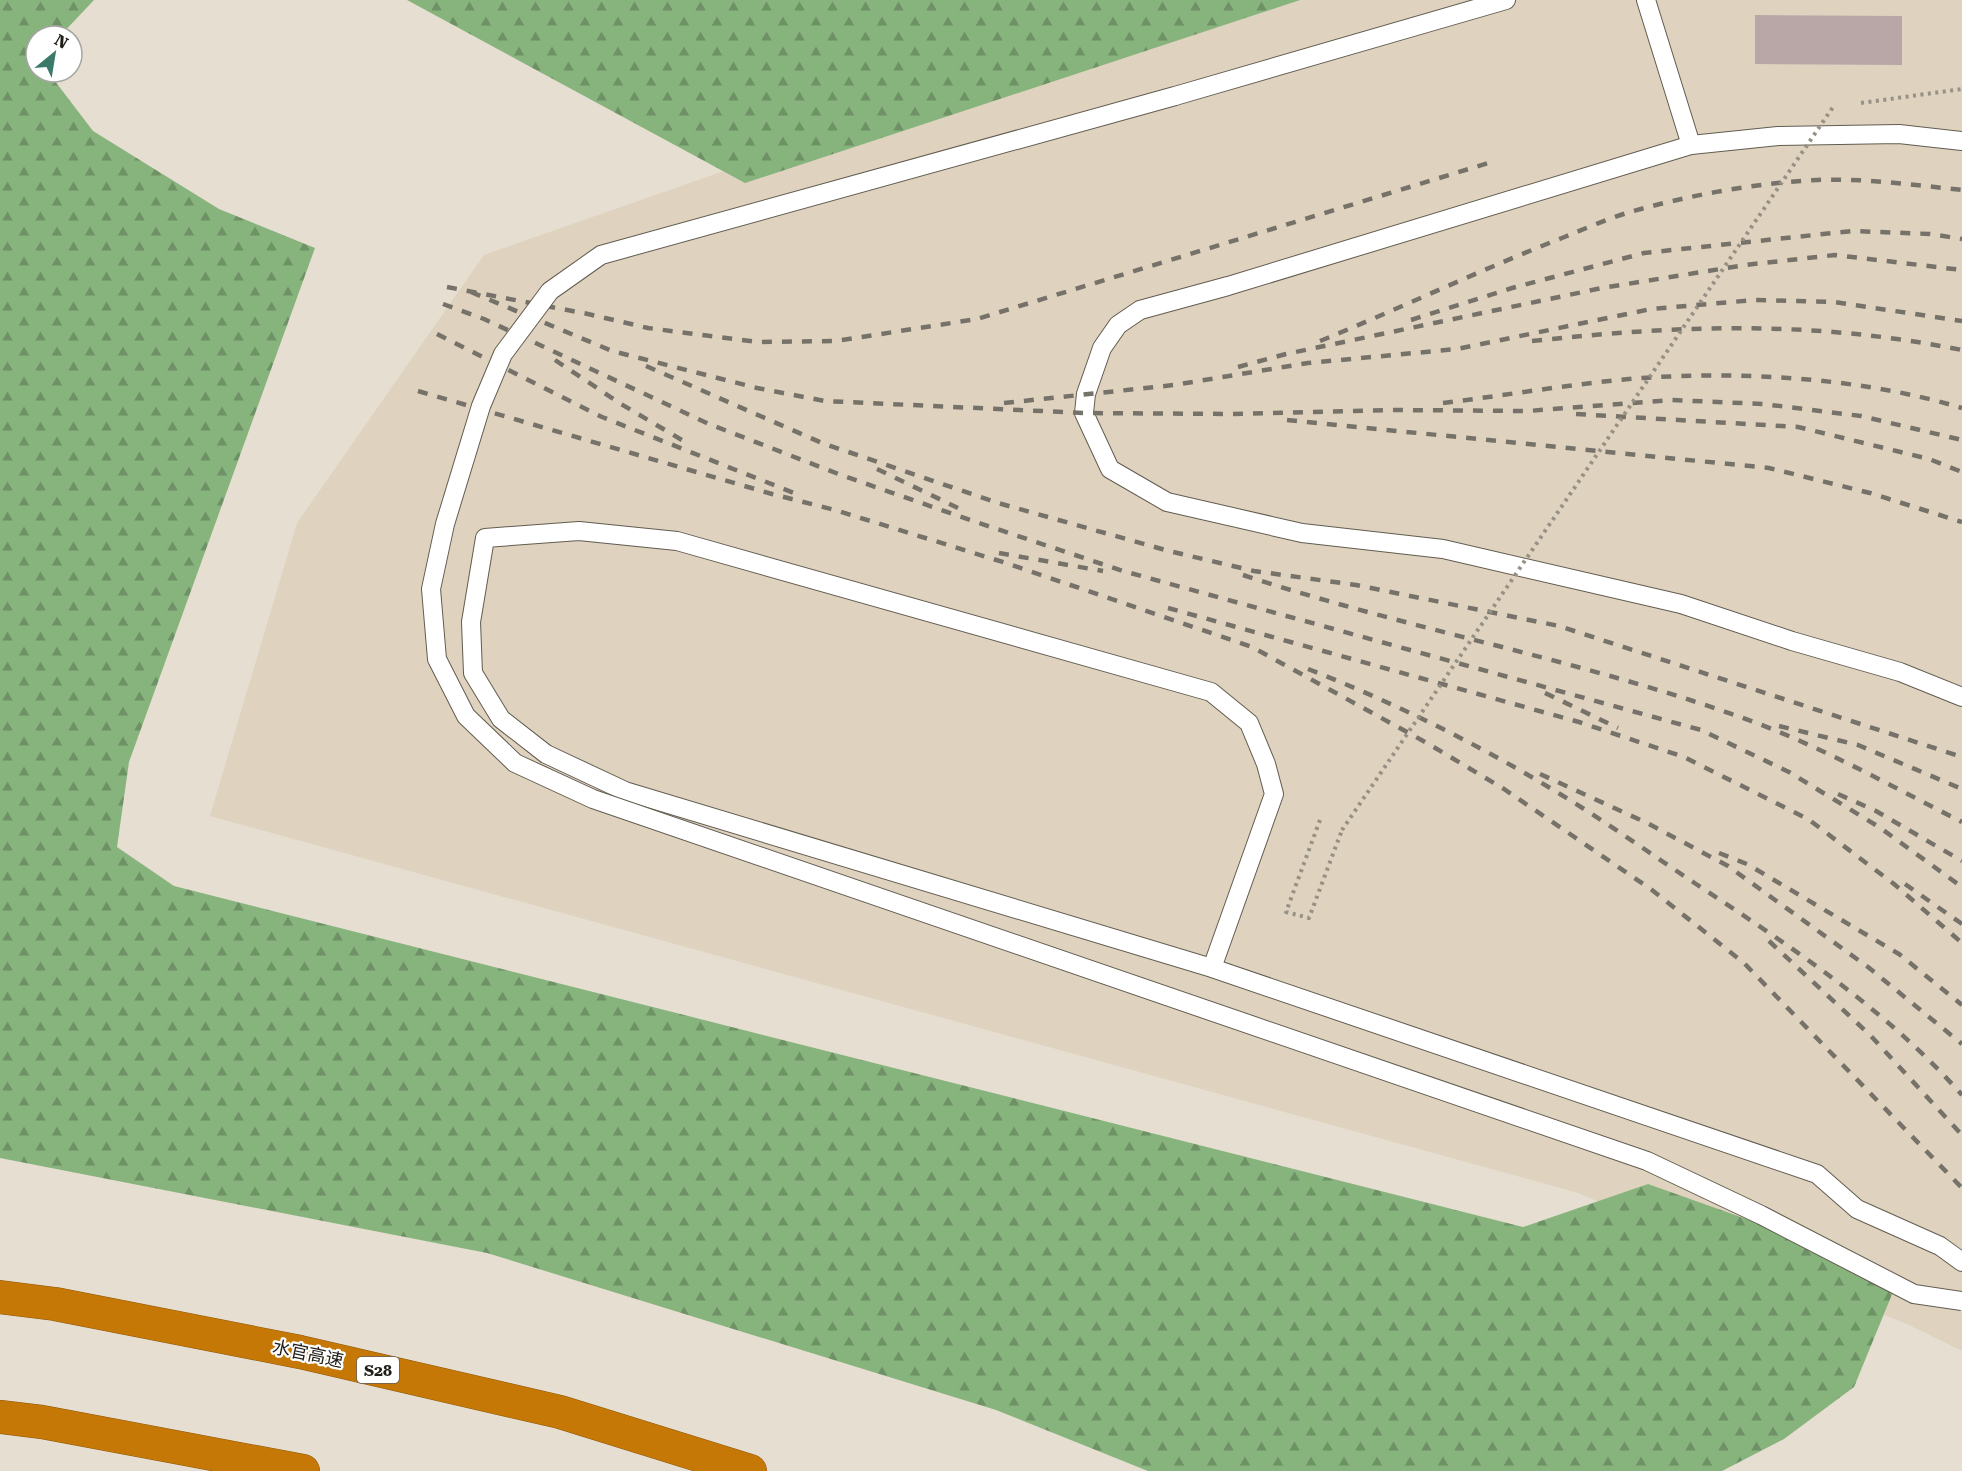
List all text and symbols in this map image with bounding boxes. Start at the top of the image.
north arrow [24,24,84,84]
text: N [51,30,71,53]
street label: 水官高速 [271,1336,346,1371]
road number: S28 [357,1357,399,1383]

